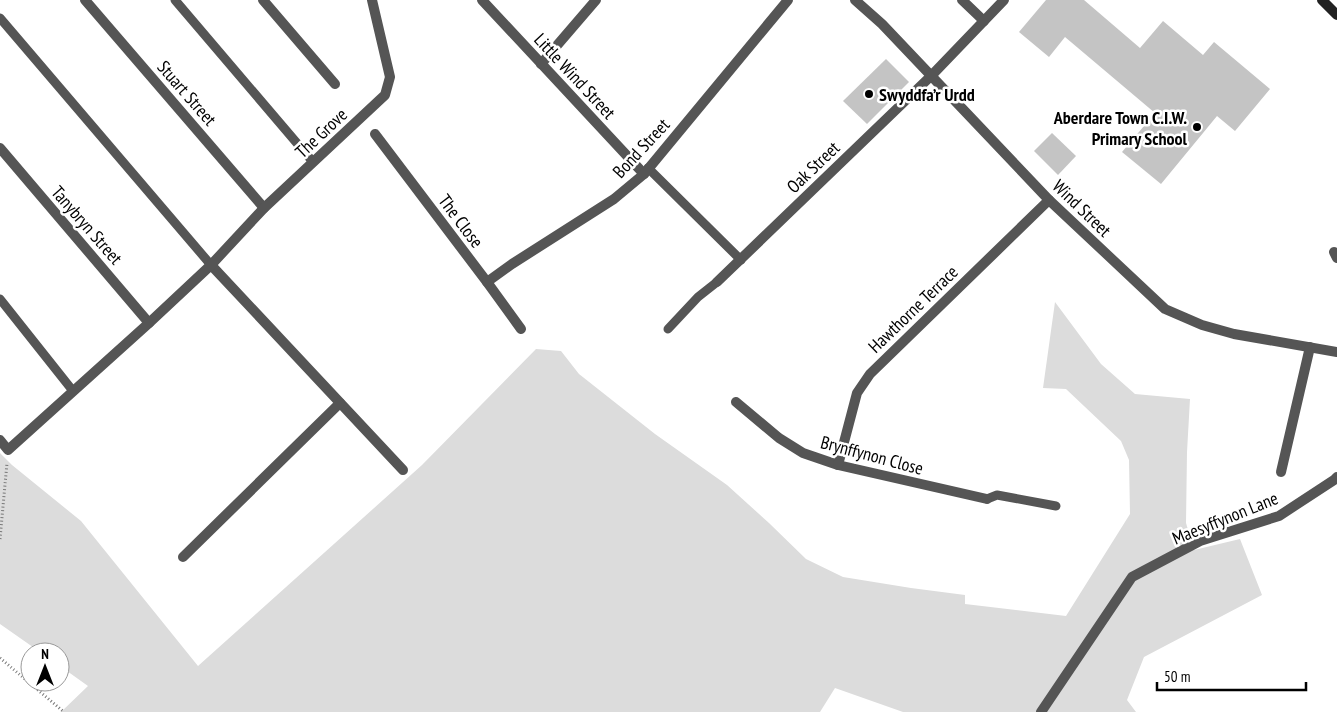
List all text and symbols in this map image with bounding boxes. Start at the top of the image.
street label: Little Wind Street [529,28,621,124]
street label: Stuart Street [152,56,222,130]
place label: Swyddfa’r Urdd [879,83,975,106]
marker: Swyddfa’r Urdd [863,88,875,100]
street label: The Grove [290,103,352,163]
place label: Aberdare Town C.I.W. Primary School [1053,106,1188,150]
street label: Bond Street [608,113,674,183]
marker: Aberdare Town C.I.W. Primary School [1191,121,1203,133]
street label: Oak Street [782,136,844,198]
street label: Wind Street [1048,174,1116,242]
street label: Tanybryn Street [47,181,127,269]
street label: The Close [433,190,489,252]
street label: Hawthorne Terrace [863,260,963,358]
street label: Brynffynon Close [818,430,926,480]
street label: Maesyffynon Lane [1169,486,1281,550]
north arrow [20,642,70,692]
text: N [41,645,49,663]
scale bar [1157,660,1306,692]
text: 50 m [1164,667,1190,686]

